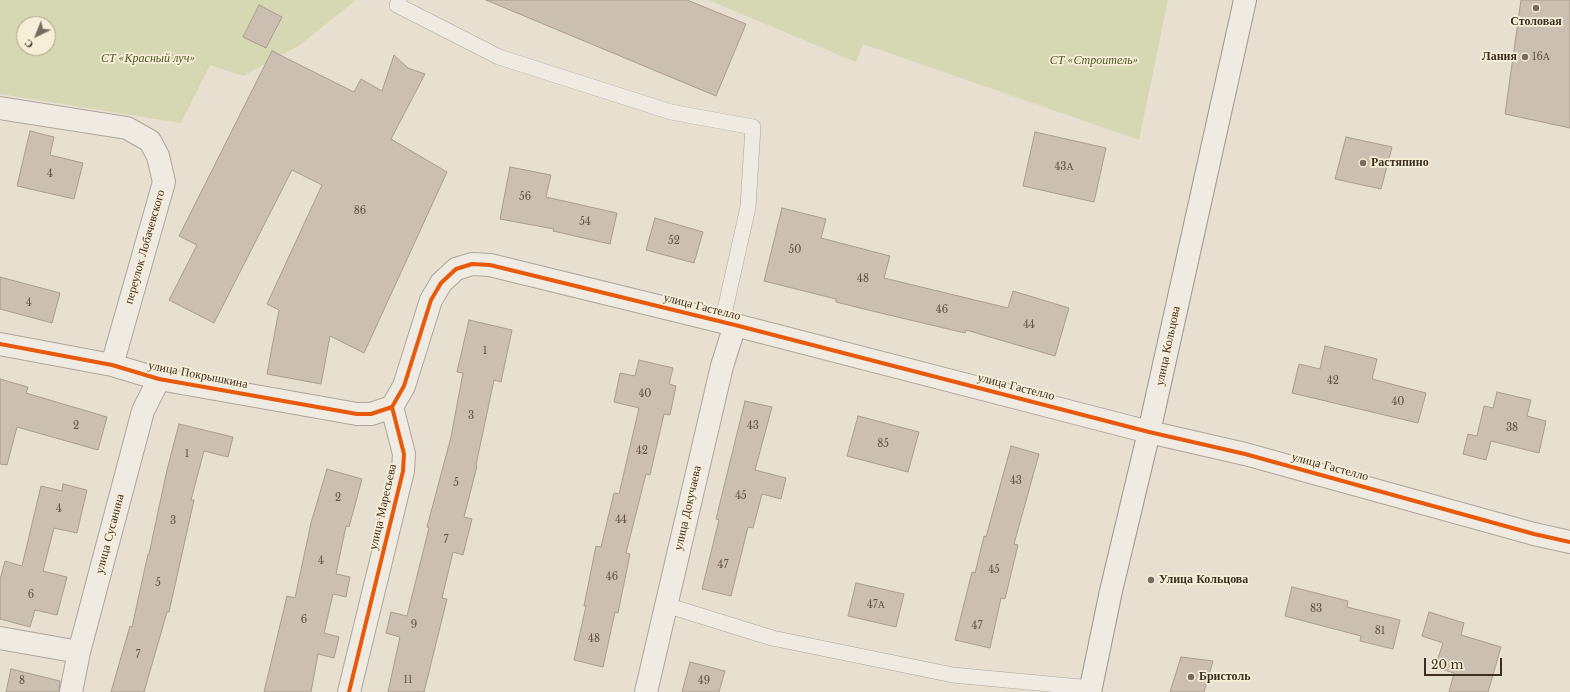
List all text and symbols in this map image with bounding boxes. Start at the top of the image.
marker: Столовая [1531,3,1541,13]
place label: Столовая [1510,15,1562,29]
north arrow [16,16,56,56]
text: С [21,36,36,52]
place label: Лания [1482,50,1517,64]
house number: 16А [1532,51,1550,63]
park label: СТ «Красный луч» [101,52,195,66]
marker: Лания [1520,52,1530,62]
park label: СТ «Строитель» [1050,54,1138,68]
place label: Растяпино [1371,156,1429,170]
marker: Растяпино [1358,158,1368,168]
house number: 43А [1054,161,1074,173]
house number: 4 [47,168,53,180]
street label: переулок Лобачевского [122,188,168,306]
house number: 56 [519,191,531,203]
house number: 86 [354,205,366,217]
house number: 54 [579,216,591,228]
house number: 52 [668,235,680,247]
house number: 50 [789,244,801,256]
house number: 48 [857,273,869,285]
street label: улица Гастелло [662,290,742,324]
house number: 4 [26,297,32,309]
house number: 46 [936,304,948,316]
street label: улица Кольцова [1153,305,1183,387]
house number: 44 [1023,319,1035,331]
house number: 1 [483,345,487,357]
street label: улица Покрышкина [147,358,249,392]
street label: улица Гастелло [976,370,1056,404]
house number: 42 [1327,375,1339,387]
house number: 40 [639,388,651,400]
house number: 40 [1392,396,1404,408]
house number: 3 [468,410,474,422]
house number: 2 [73,420,79,432]
house number: 43 [747,420,759,432]
house number: 38 [1506,422,1518,434]
house number: 85 [877,438,889,450]
house number: 42 [636,445,648,457]
house number: 1 [185,448,189,460]
street label: улица Гастелло [1290,450,1370,484]
street label: улица Маресьева [366,463,400,551]
street label: улица Докучаева [671,464,705,552]
house number: 43 [1010,475,1022,487]
house number: 5 [453,477,459,489]
house number: 45 [735,490,747,502]
street label: улица Сусанина [92,492,128,576]
house number: 2 [335,492,341,504]
house number: 4 [56,503,62,515]
house number: 44 [615,514,627,526]
house number: 3 [170,515,176,527]
house number: 7 [443,534,449,546]
house number: 4 [318,555,324,567]
house number: 47 [718,559,728,571]
house number: 45 [988,564,1000,576]
house number: 46 [606,571,618,583]
place label: Улица Кольцова [1159,573,1248,587]
marker: Улица Кольцова [1146,575,1156,585]
house number: 5 [155,577,161,589]
house number: 6 [28,589,34,601]
house number: 47А [867,599,885,611]
house number: 83 [1310,603,1322,615]
house number: 6 [301,614,307,626]
house number: 9 [411,619,417,631]
house number: 47 [972,620,982,632]
house number: 81 [1375,625,1385,637]
house number: 48 [588,633,600,645]
house number: 7 [135,649,141,661]
scale bar [1426,650,1504,676]
text: 20 m [1431,657,1463,672]
place label: Бристоль [1199,670,1251,684]
marker: Бристоль [1186,672,1196,682]
house number: 11 [404,674,412,686]
house number: 8 [19,675,25,687]
house number: 49 [698,675,710,687]

